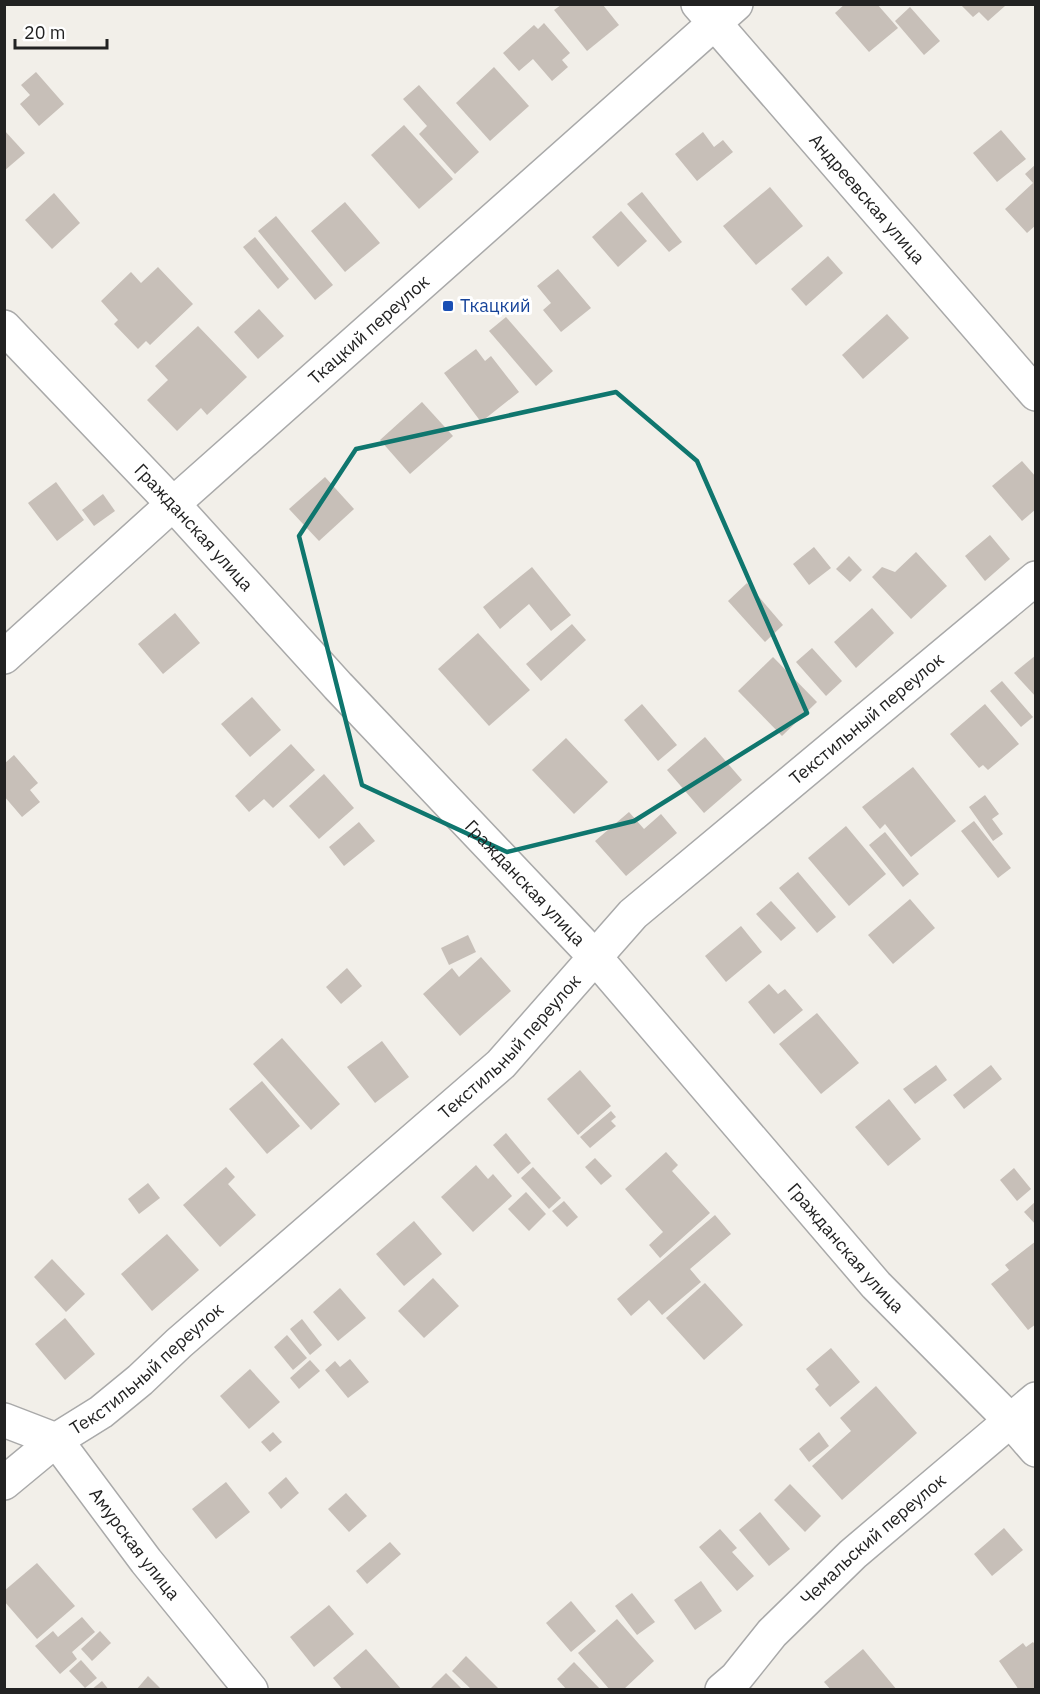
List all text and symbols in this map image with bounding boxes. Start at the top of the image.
scale bar [15,12,106,50]
text: 20 m [24,21,66,44]
street label: Андреевская улица [804,129,930,269]
street label: Ткацкий переулок [303,270,434,389]
place label: Ткацкий [460,294,531,317]
marker: Ткацкий [441,299,455,313]
street label: Гражданская улица [130,459,259,596]
street label: Текстильный переулок [785,648,949,790]
street label: Гражданская улица [460,815,591,951]
street label: Текстильный переулок [434,969,586,1124]
street label: Гражданская улица [783,1178,909,1318]
street label: Текстильный переулок [65,1298,228,1440]
street label: Чемальский переулок [795,1468,950,1610]
street label: Амурская улица [84,1483,185,1605]

